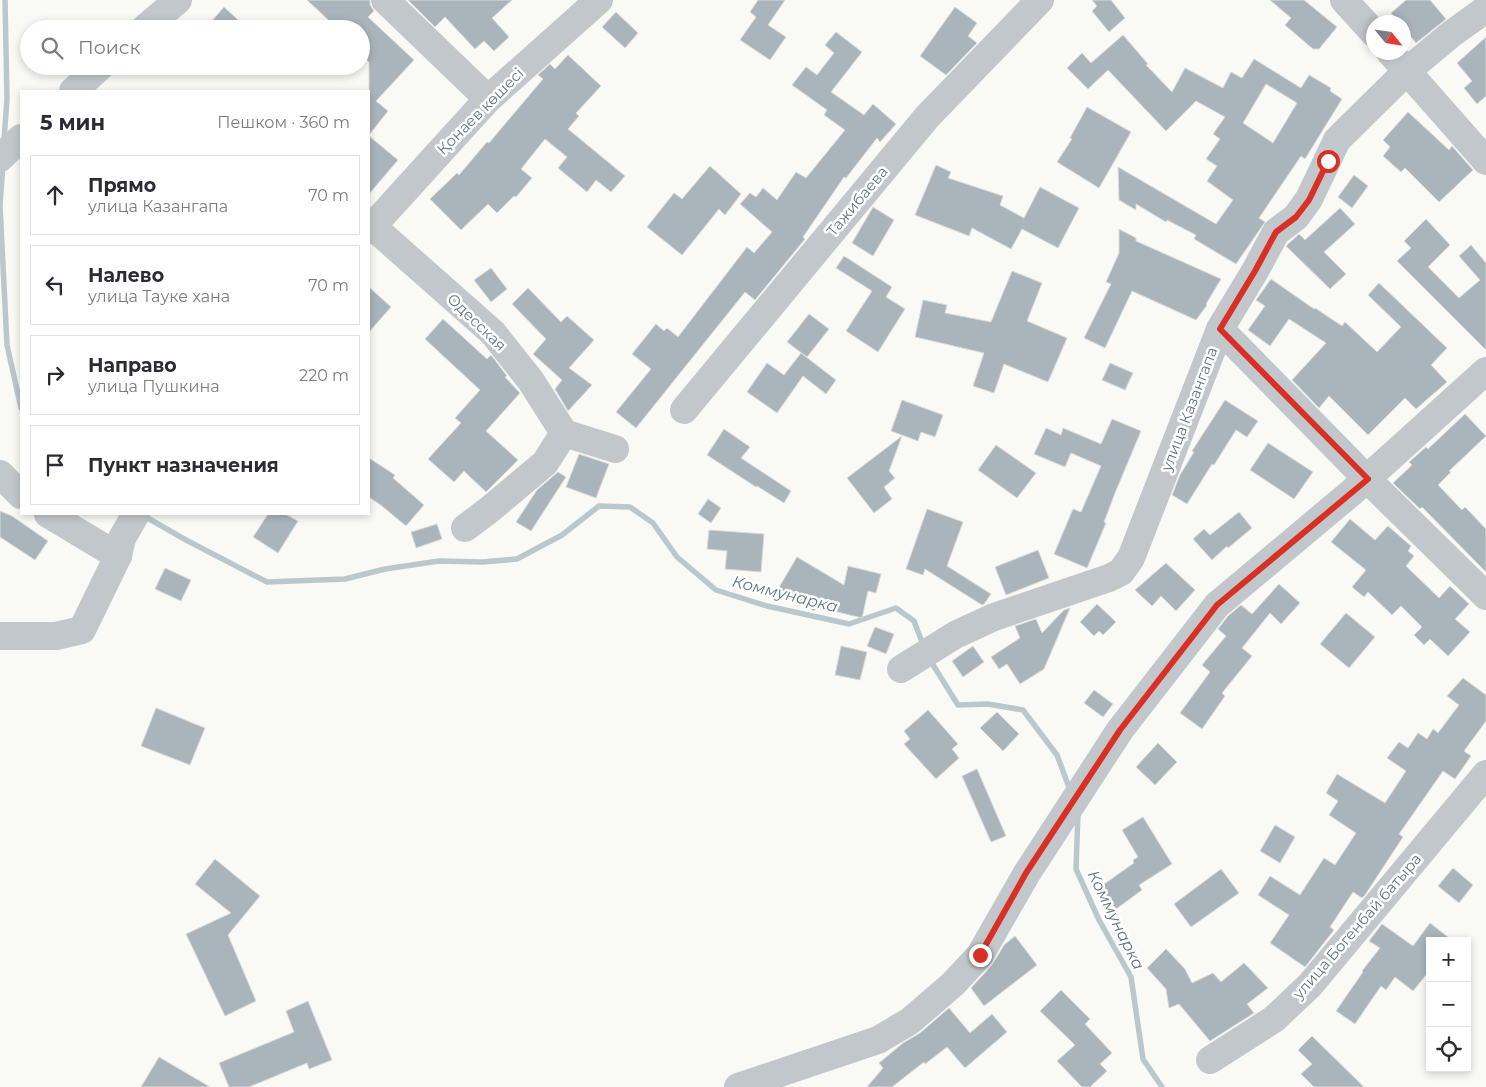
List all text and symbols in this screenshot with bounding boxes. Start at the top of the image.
north arrow [1366,15,1411,60]
search box [20,20,370,75]
icon: search [38,34,66,62]
text: Поиск [78,36,141,59]
street label: Қонаев көшесі [433,64,527,158]
text: 5 мин [40,110,105,135]
text: Пешком · 360 m [217,113,350,132]
route start [1317,150,1340,173]
street label: Тажибаева [822,162,892,240]
text: Прямо [88,174,156,197]
icon: ahead [41,181,69,209]
text: 70 m [308,186,349,205]
text: улица Казангапа [88,197,228,216]
text: Налево [88,264,164,287]
icon: left [41,271,69,299]
text: 70 m [308,276,349,295]
text: улица Тауке хана [88,287,230,306]
street label: Одесская [444,289,510,355]
street label: улица Казангапа [1156,344,1221,475]
text: Направо [88,354,177,377]
icon: right [41,361,69,389]
text: 220 m [299,366,349,385]
text: улица Пушкина [88,377,220,396]
icon: arrive [41,451,69,479]
text: Пункт назначения [88,454,279,477]
water label: Коммунарка [730,572,840,616]
street label: улица Богенбай батыра [1288,849,1425,1003]
water label: Коммунарка [1084,867,1148,973]
map controls [1426,937,1471,1072]
button: + [1426,937,1471,982]
route end [969,944,992,967]
button: − [1426,982,1471,1027]
button: locate [1426,1027,1471,1072]

